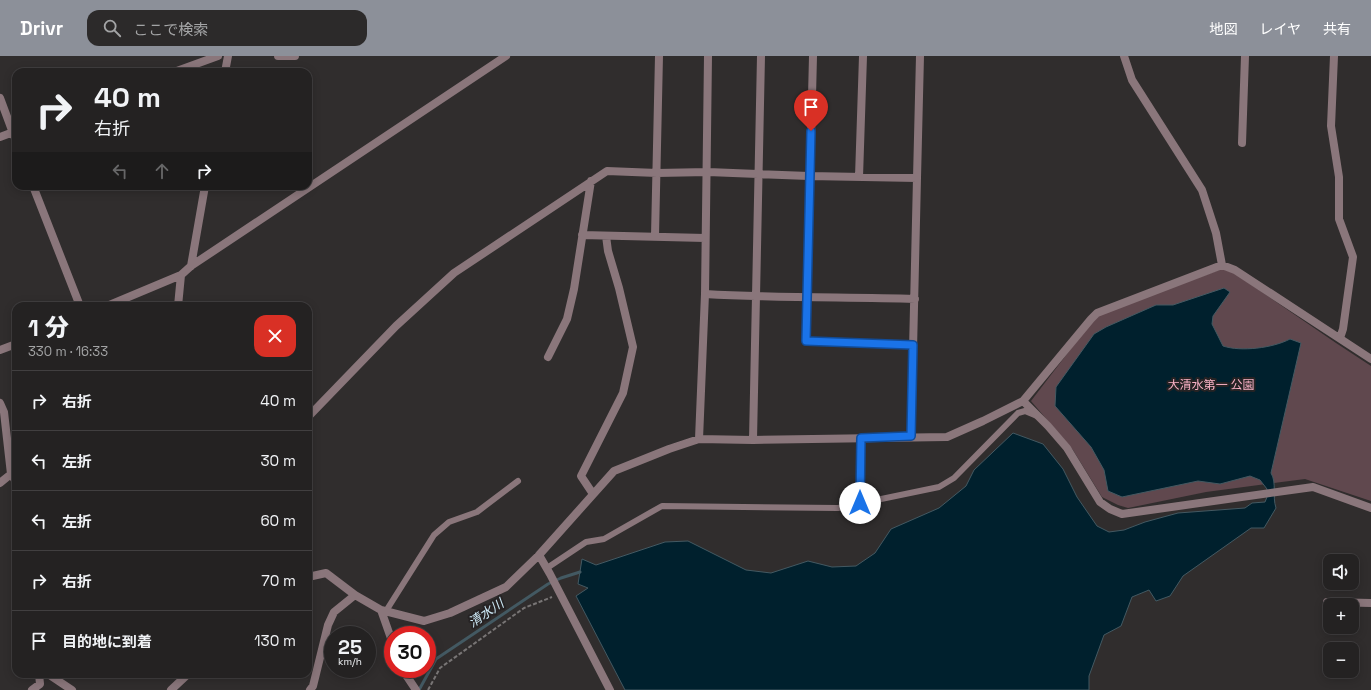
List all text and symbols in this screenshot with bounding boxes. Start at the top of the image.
search box [87,10,367,46]
text: Drivr [20,16,63,41]
icon: search [101,17,123,39]
text: ここで検索 [133,20,208,39]
text: 地図 [1209,20,1237,38]
text: レイヤ [1259,20,1301,38]
text: 共有 [1323,20,1351,38]
text: 40 m [94,79,161,115]
icon: right [28,84,80,136]
pin [794,90,828,131]
icon: arrive [800,96,822,118]
text: 右折 [94,117,130,140]
icon: left [109,160,131,182]
icon: ahead [151,160,173,182]
icon: right [193,160,215,182]
text: 1 分 [28,312,69,343]
button: close [254,315,296,357]
text: 330 m · 16:33 [28,343,108,360]
park label: 大清水第一 公園 [1167,377,1255,393]
icon: right [28,390,50,412]
text: 40 m [260,391,296,410]
text: 右折 [62,392,92,411]
icon: left [28,450,50,472]
text: 30 m [261,451,296,470]
text: 左折 [62,452,92,471]
position arrow [839,482,881,524]
icon: left [28,510,50,532]
text: 60 m [260,511,296,530]
text: 左折 [62,512,92,531]
map controls [1323,554,1359,678]
button: sound [1323,554,1359,590]
icon: right [28,570,50,592]
text: 70 m [261,571,296,590]
text: 右折 [62,572,92,591]
water label: 清水川 [465,594,509,631]
button: + [1323,598,1359,634]
speed limit sign: 30 [384,626,436,678]
icon: arrive [28,630,50,652]
text: 130 m [254,631,296,650]
text: 目的地に到着 [62,632,152,651]
text: 25 [338,634,362,660]
button: − [1323,642,1359,678]
text: km/h [338,655,362,668]

